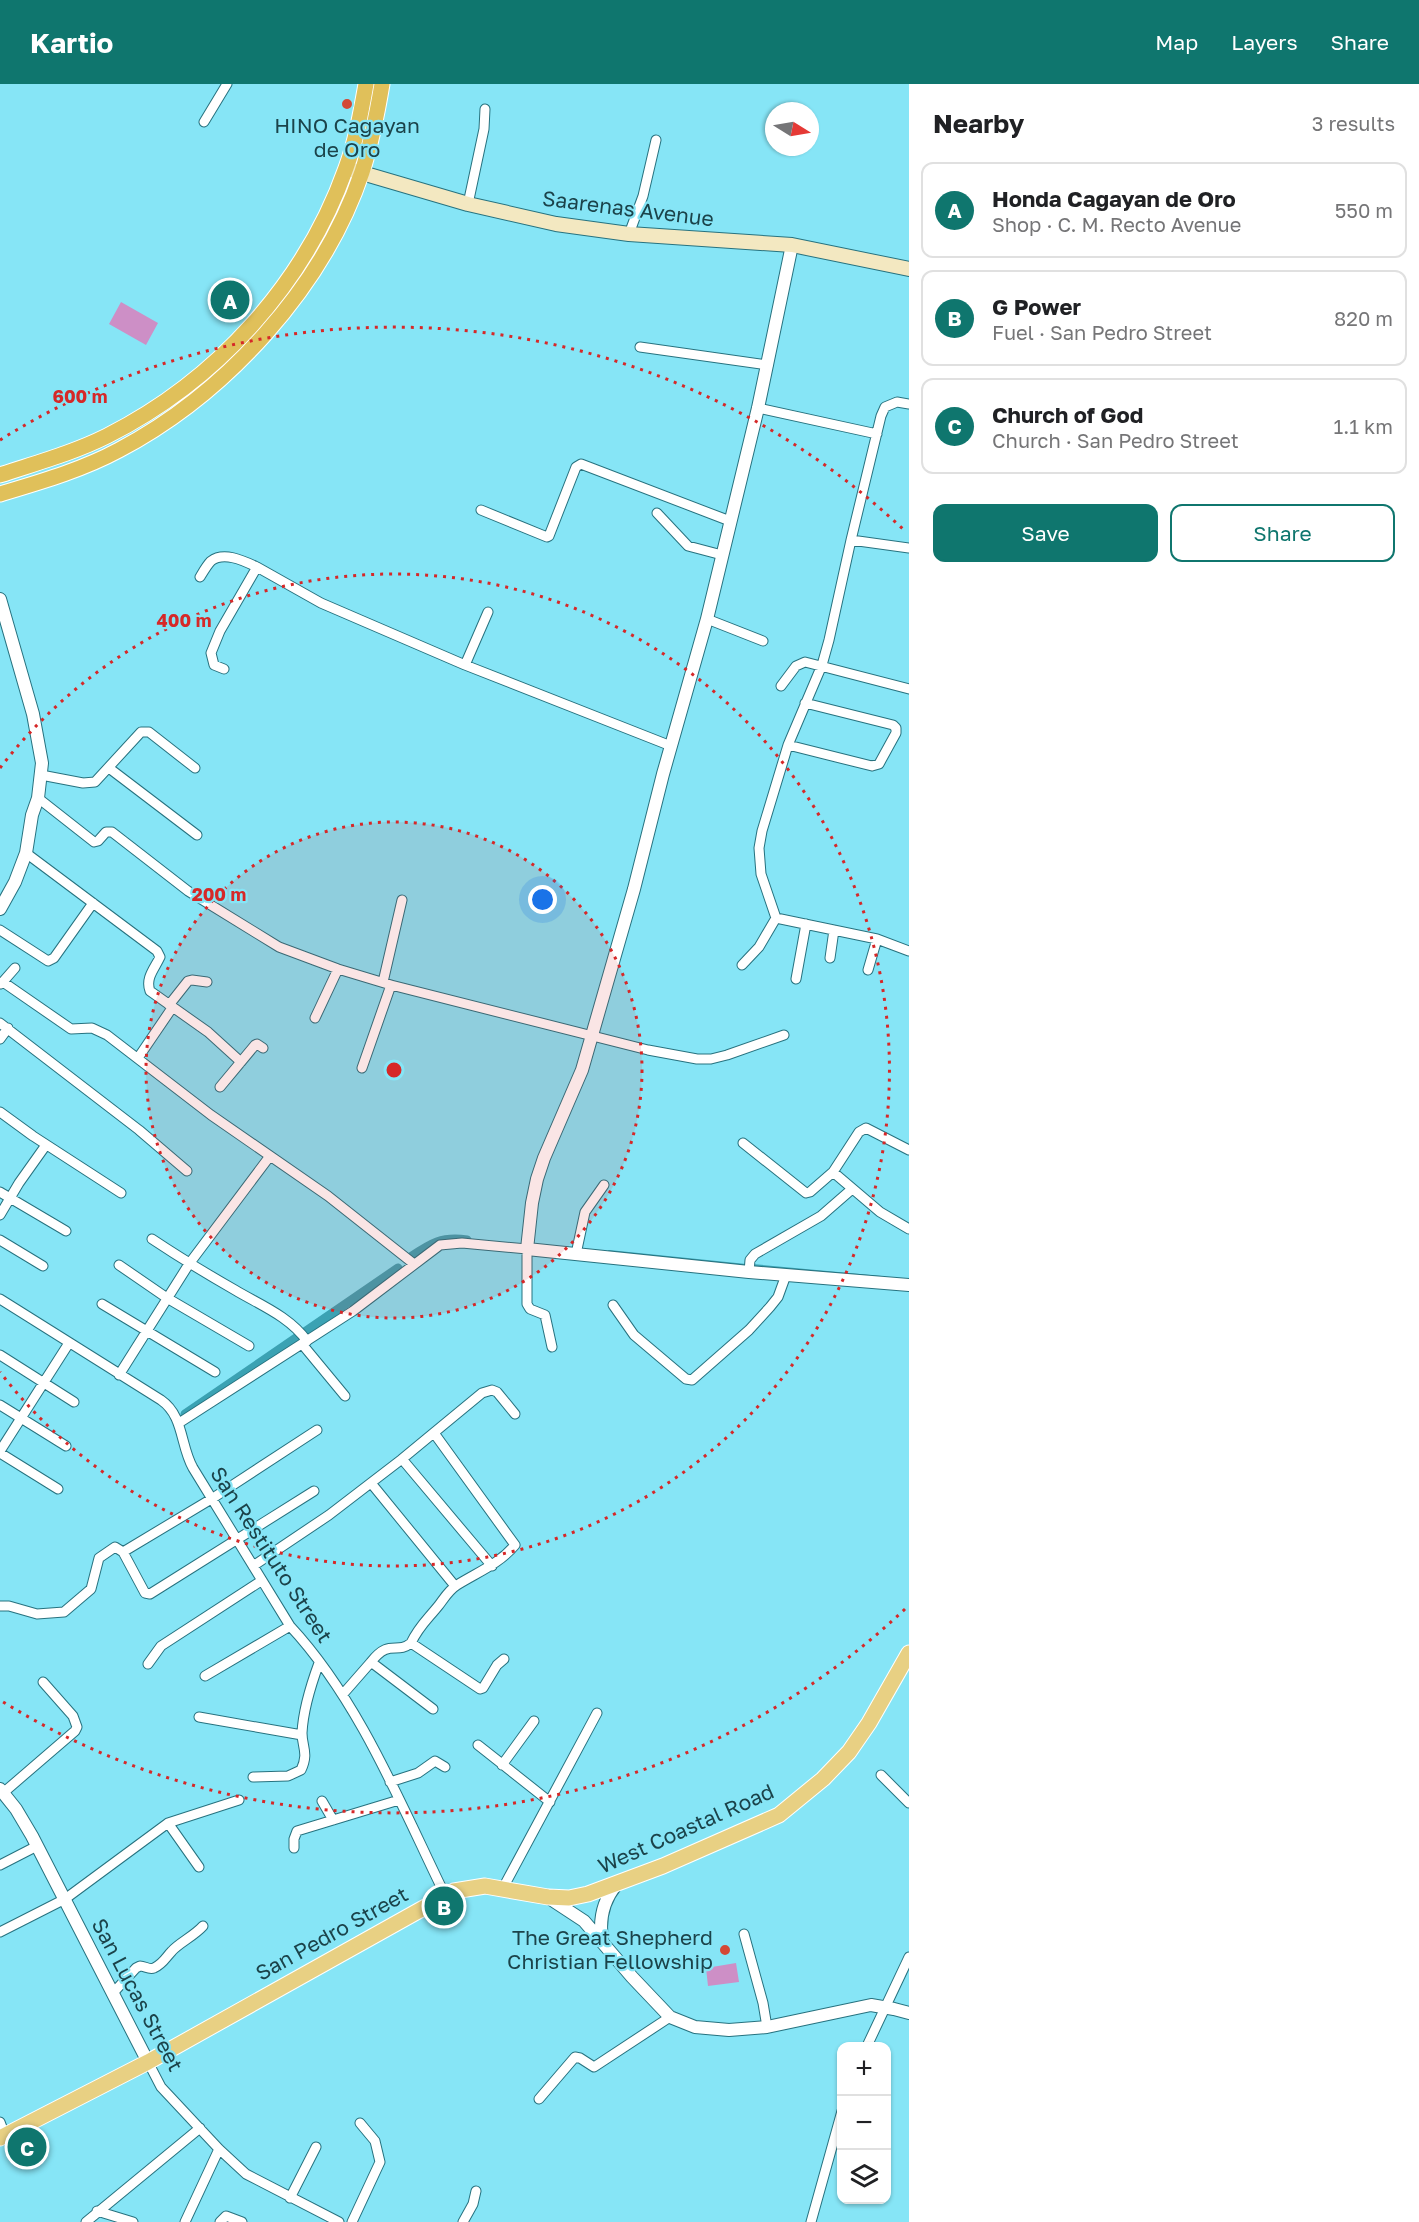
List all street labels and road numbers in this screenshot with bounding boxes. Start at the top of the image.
street label: Saarenas Avenue [541,185,715,231]
street label: San Restituto Street [205,1462,338,1647]
street label: West Coastal Road [594,1778,778,1879]
street label: San Pedro Street [251,1881,412,1986]
street label: San Lucas Street [87,1914,189,2075]

